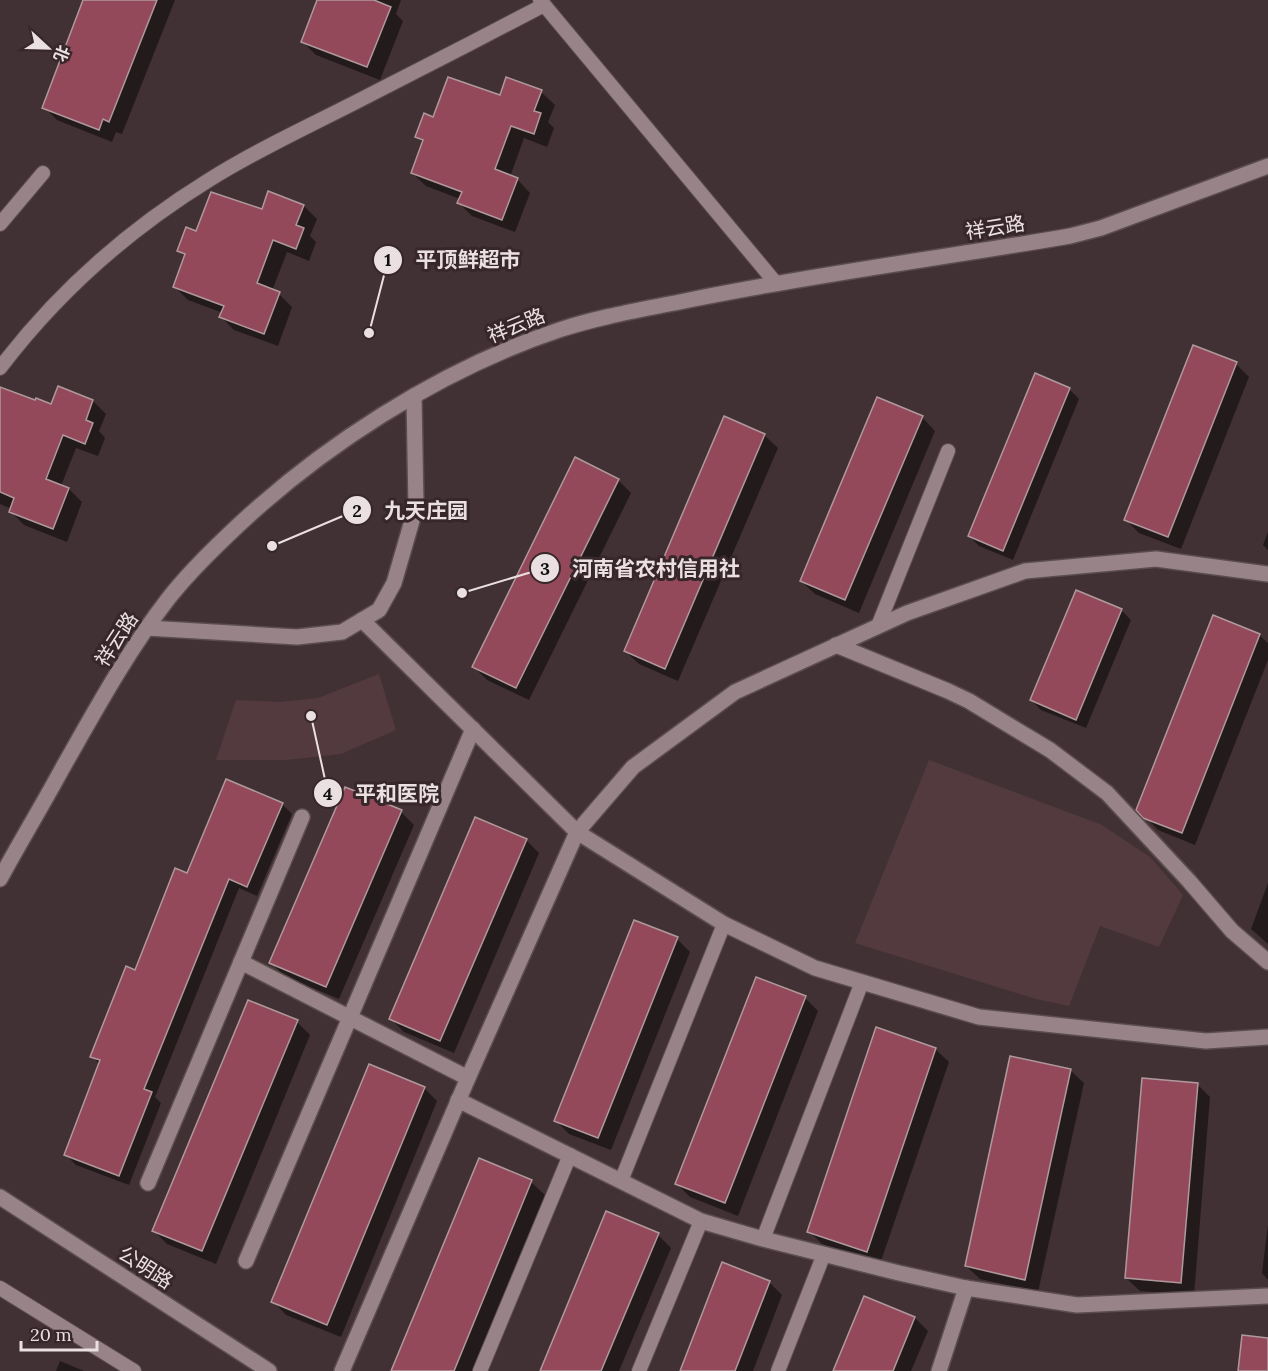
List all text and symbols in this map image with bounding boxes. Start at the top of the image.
north arrow [18,18,78,78]
text: 北 [50,42,74,65]
street label: 祥云路 [963,210,1027,244]
callout: 平顶鲜超市 [373,240,532,279]
text: 平顶鲜超市 [416,246,521,273]
text: 1 [384,248,392,271]
street label: 祥云路 [484,302,548,348]
callout: 九天庄园 [342,491,480,530]
text: 九天庄园 [384,497,468,524]
text: 2 [352,499,362,522]
callout: 河南省农村信用社 [530,549,752,588]
text: 河南省农村信用社 [572,555,740,582]
text: 3 [540,557,550,580]
street label: 祥云路 [89,607,143,671]
callout: 平和医院 [313,774,451,813]
text: 平和医院 [355,780,439,807]
text: 4 [323,782,333,805]
street label: 公明路 [114,1240,178,1294]
scale bar [21,1314,98,1352]
text: 20 m [30,1323,72,1346]

